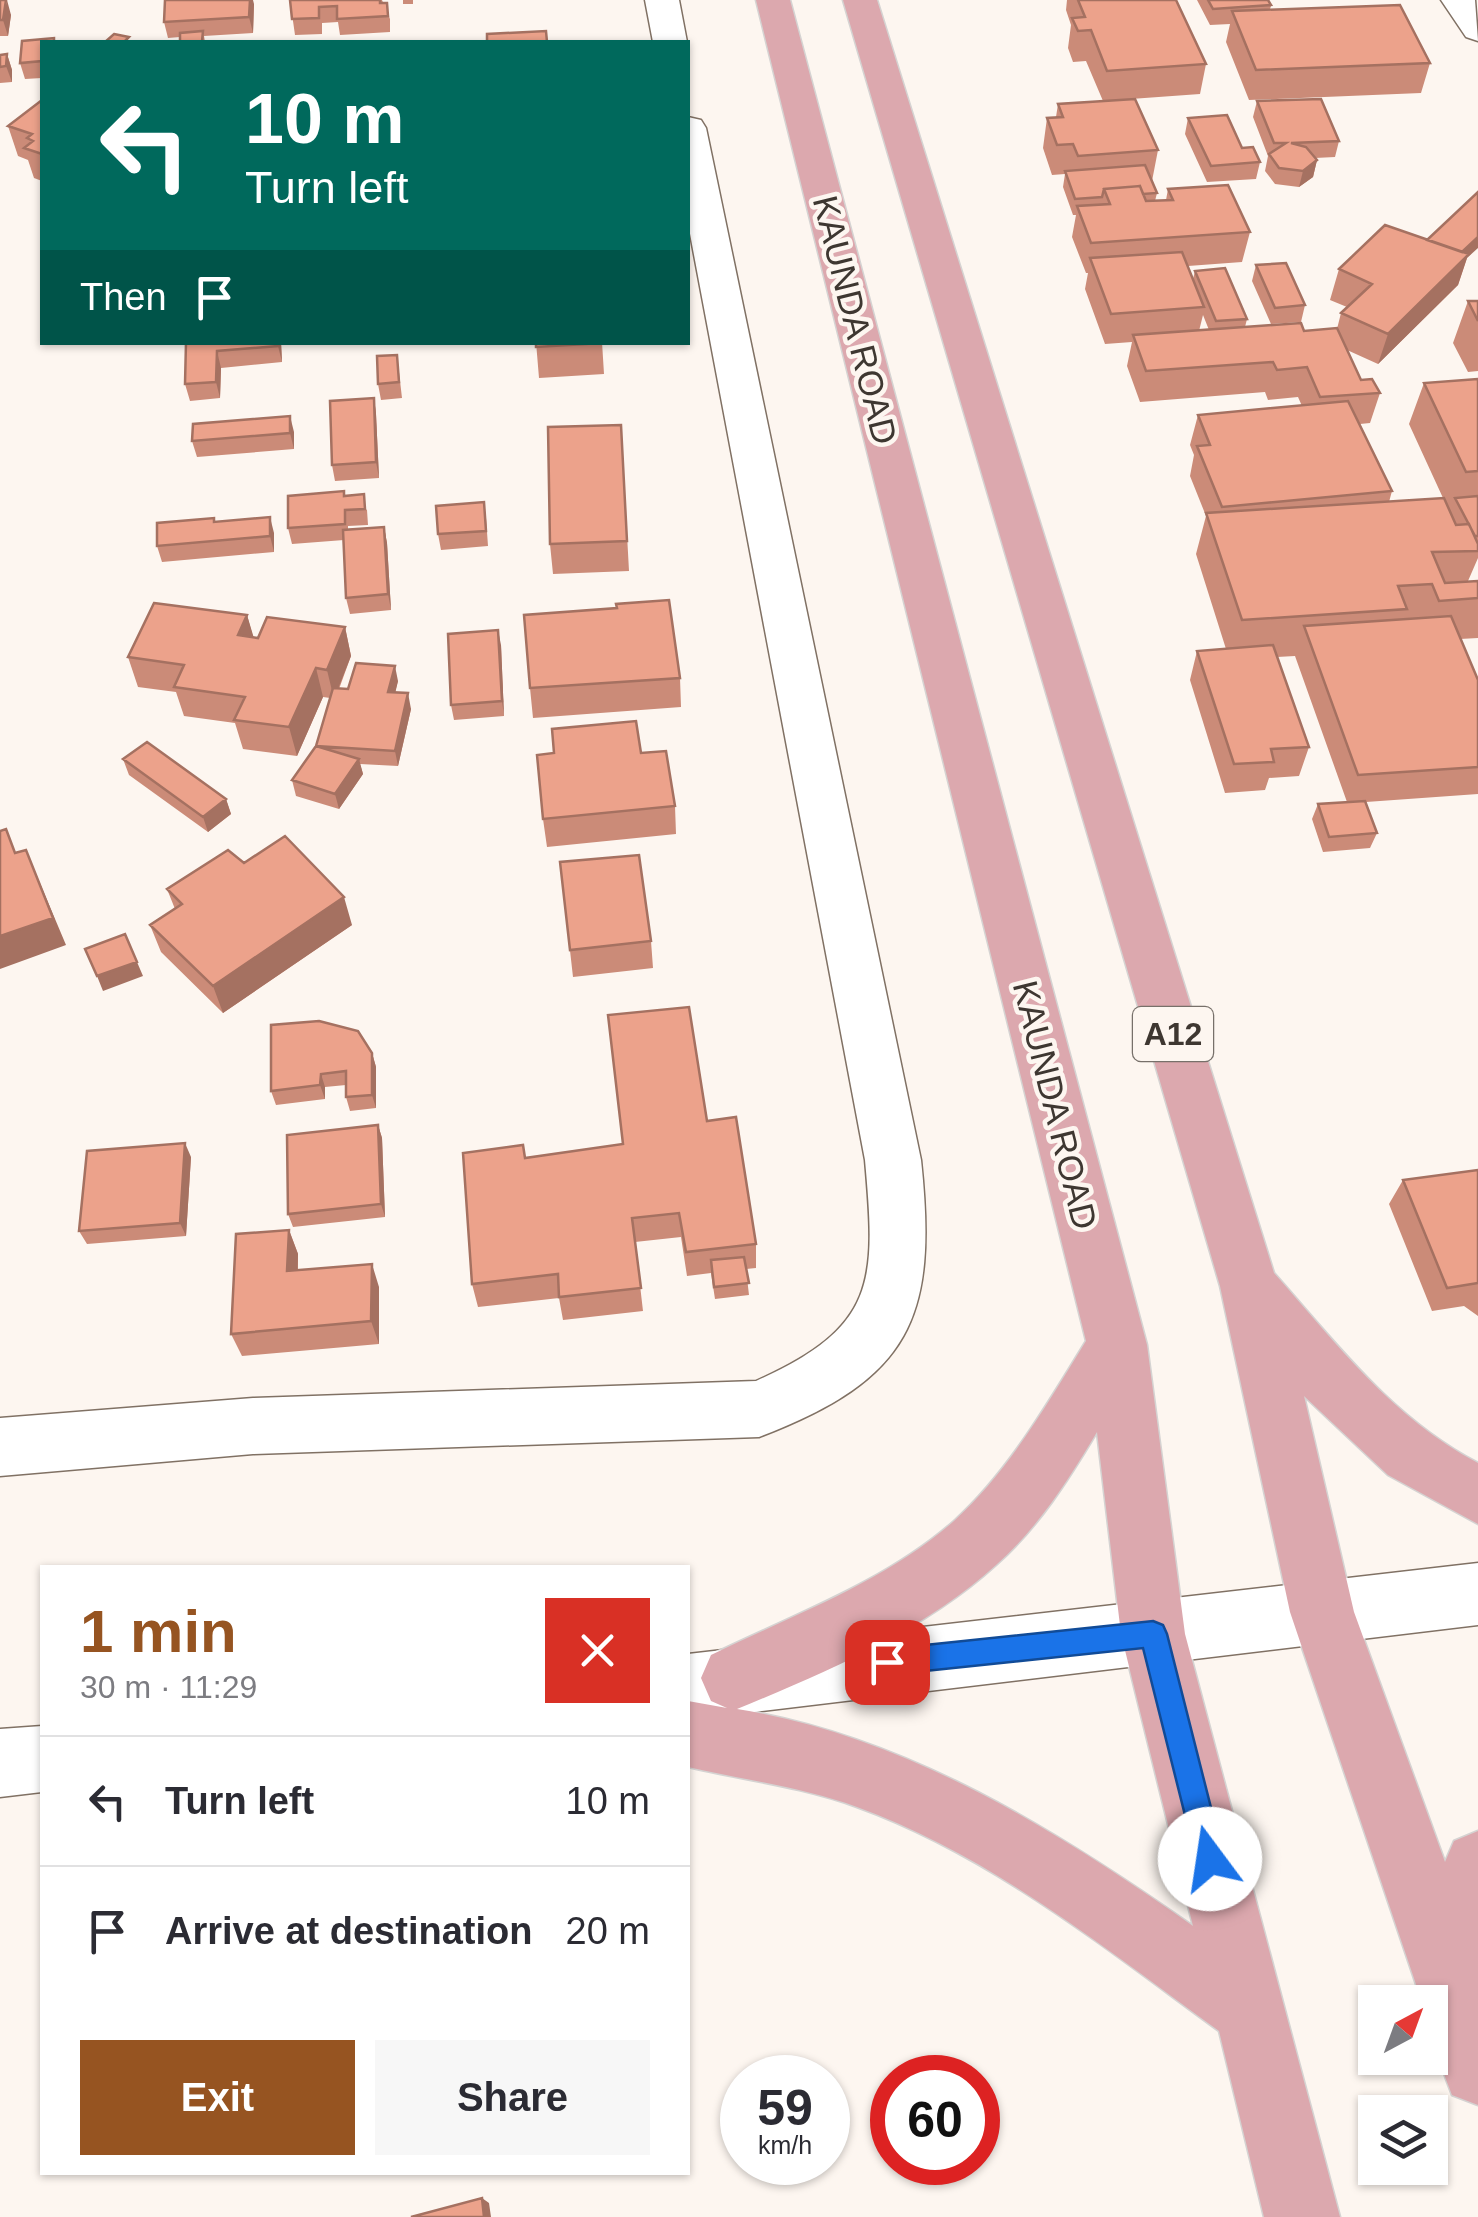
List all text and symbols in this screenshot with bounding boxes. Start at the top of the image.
icon: left [80,80,210,210]
text: 10 m [245,80,405,158]
text: Turn left [245,162,408,213]
street label: KAUNDA ROAD [806,192,905,448]
icon: arrive [187,270,242,325]
text: Then [80,276,167,318]
street label: KAUNDA ROAD [1006,977,1105,1233]
road number: A12 [1133,1007,1213,1061]
text: 1 min [80,1598,237,1665]
button: close [545,1598,650,1703]
pin [845,1620,930,1705]
icon: arrive [860,1635,915,1690]
text: 30 m · 11:29 [80,1669,257,1705]
icon: left [80,1774,135,1829]
text: Turn left [165,1780,314,1822]
text: 10 m [566,1780,650,1822]
position arrow [1158,1807,1262,1911]
icon: arrive [80,1904,135,1959]
text: Arrive at destination [165,1910,532,1952]
text: 20 m [566,1910,650,1952]
north arrow [1358,1985,1448,2075]
map controls [1358,1985,1448,2185]
button: Exit [80,2040,355,2155]
button: Share [375,2040,650,2155]
speed limit sign: 60 [870,2055,1000,2185]
text: 59 [757,2080,813,2136]
button: layers [1358,2095,1448,2185]
text: km/h [758,2131,812,2159]

